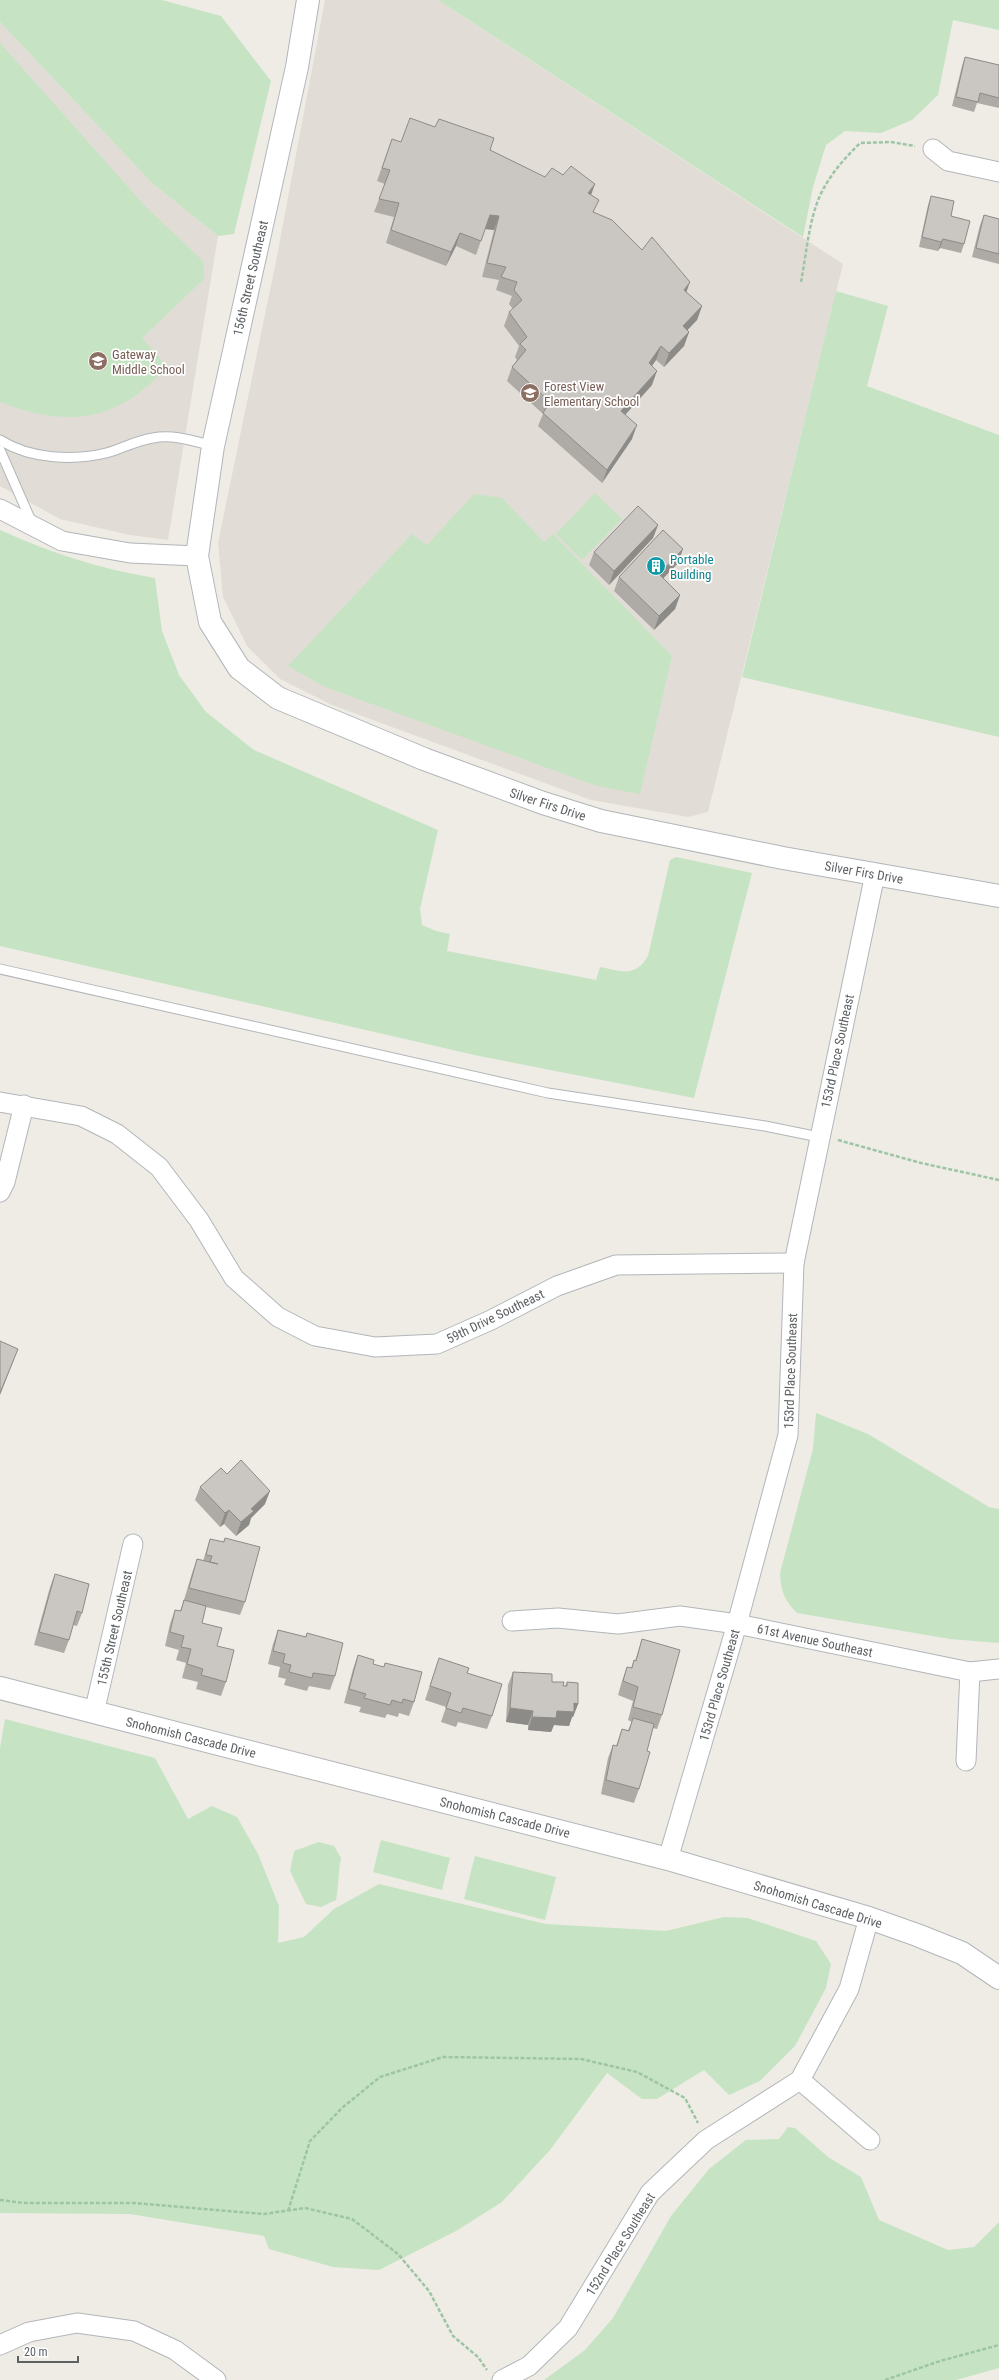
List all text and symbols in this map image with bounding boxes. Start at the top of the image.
street label: 156th Street Southeast [230,219,271,337]
place label: Gateway Middle School [112,347,185,377]
school or university icon: Gateway Middle School [87,350,109,372]
place label: Forest View Elementary School [544,379,639,409]
school or university icon: Forest View Elementary School [519,382,541,404]
place label: Portable Building [670,552,714,582]
building icon: Portable Building [645,555,667,577]
street label: Silver Firs Drive [508,785,588,824]
street label: Silver Firs Drive [824,858,904,887]
street label: 153rd Place Southeast [818,993,857,1109]
street label: 59th Drive Southeast [444,1286,547,1347]
street label: 153rd Place Southeast [781,1313,800,1429]
street label: 155th Street Southeast [94,1569,135,1687]
street label: 61st Avenue Southeast [756,1621,874,1660]
street label: 153rd Place Southeast [696,1627,743,1743]
street label: Snohomish Cascade Drive [124,1714,257,1761]
street label: Snohomish Cascade Drive [438,1794,571,1841]
street label: Snohomish Cascade Drive [752,1878,884,1931]
street label: 152nd Place Southeast [583,2190,658,2298]
scale bar [18,2338,78,2364]
text: 20 m [24,2345,48,2359]

